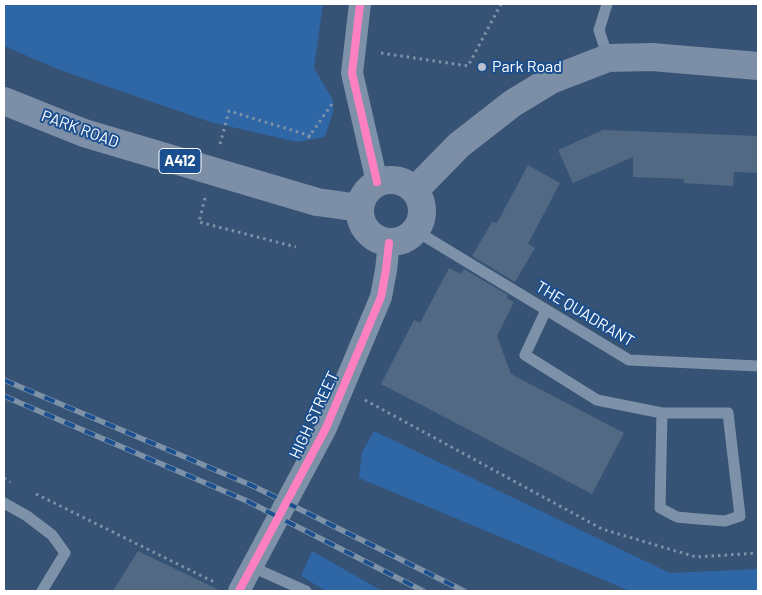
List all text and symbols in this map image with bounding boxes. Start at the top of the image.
place label: Park Road [492,57,562,77]
marker: Park Road [476,61,488,73]
street label: PARK ROAD [39,106,121,152]
road number: A412 [159,148,201,174]
street label: THE QUADRANT [532,277,638,351]
street label: HIGH STREET [285,368,343,462]

